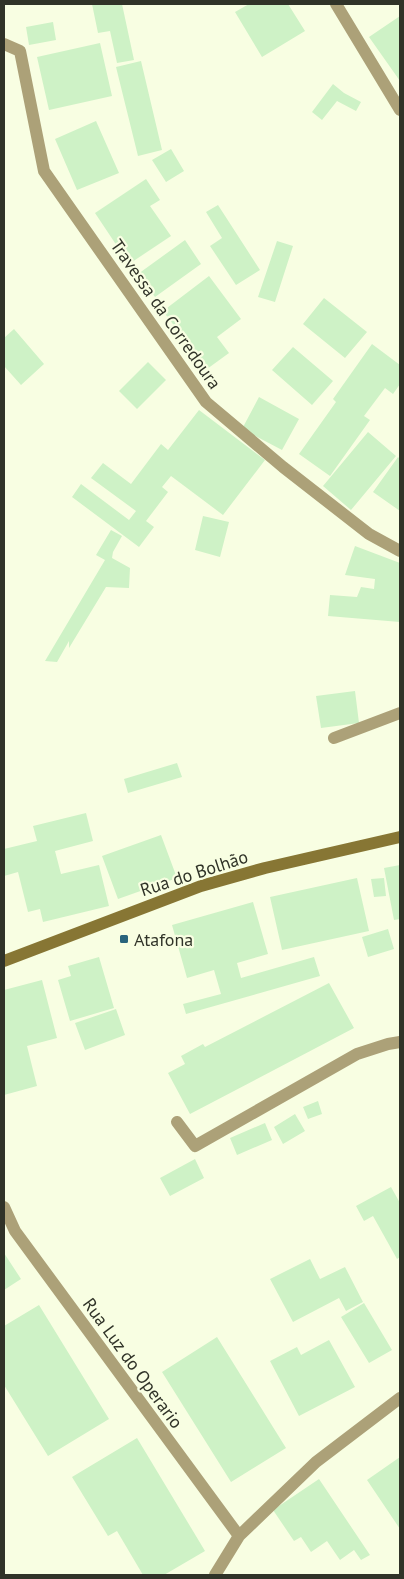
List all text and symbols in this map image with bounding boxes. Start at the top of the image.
street label: Travessa da Corredoura [106,235,226,393]
street label: Rua do Bolhão [137,845,251,901]
place label: Atafona [134,928,193,951]
marker: Atafona [118,933,130,945]
street label: Rua Luz do Operario [78,1293,188,1433]

